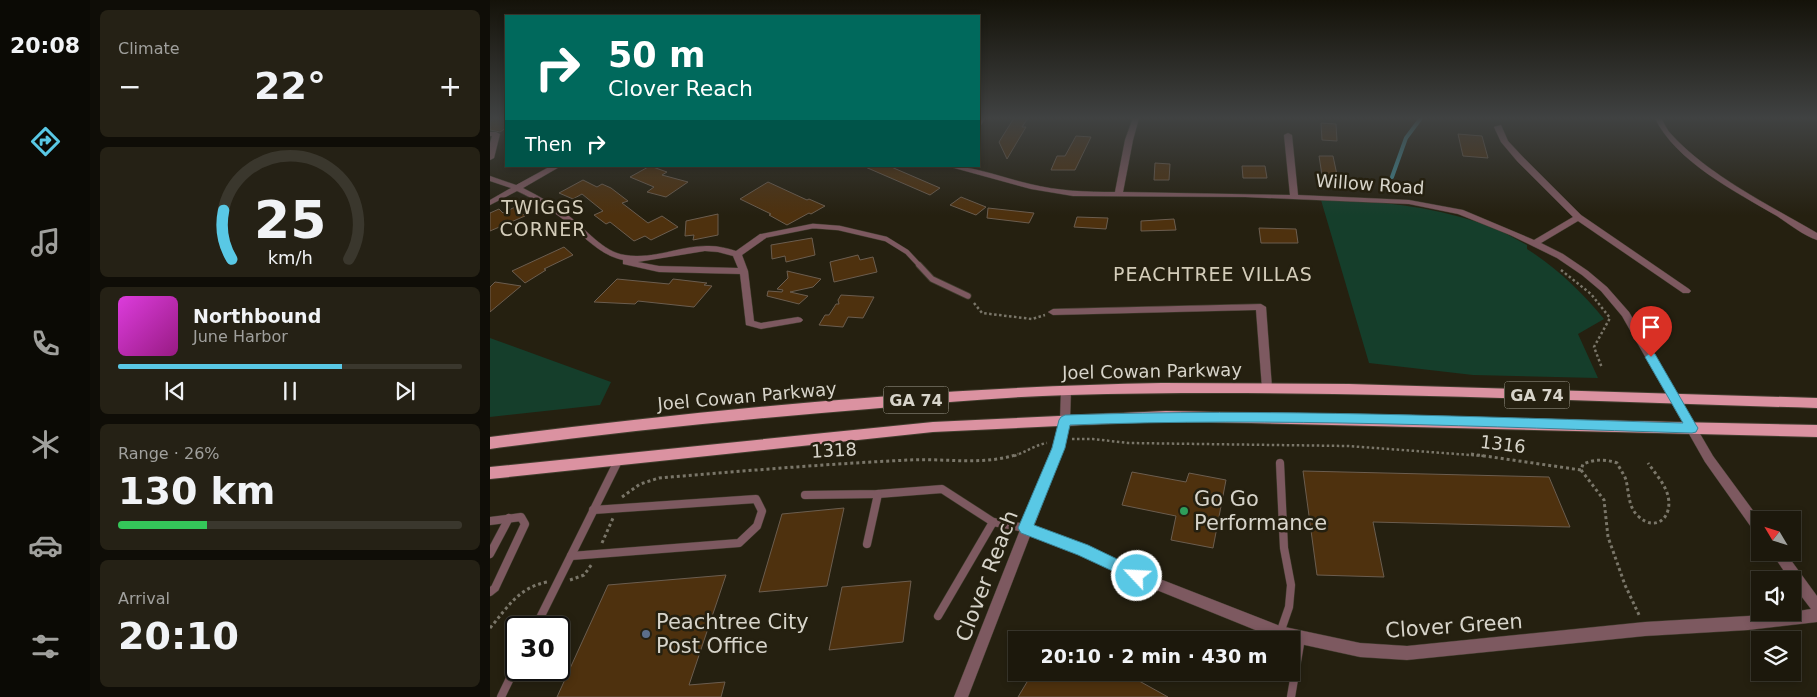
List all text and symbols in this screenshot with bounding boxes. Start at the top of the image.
text: 20:08 [10,33,80,58]
icon: right [525,35,590,100]
text: 50 m [608,35,705,75]
text: Climate [118,39,180,58]
text: 22° [254,64,326,108]
text: − [118,70,141,103]
text: + [439,70,462,103]
text: Clover Reach [608,76,753,101]
icon: directions [28,124,63,159]
icon: right [582,130,610,158]
text: Then [525,133,572,155]
street label: Willow Road [1315,170,1425,198]
text: 25 [254,190,326,250]
district label: TWIGGS CORNER [500,196,586,240]
icon: music [28,225,63,260]
text: km/h [267,247,313,268]
district label: PEACHTREE VILLAS [1113,263,1313,285]
text: Northbound [193,305,321,327]
pin [1630,306,1672,357]
icon: arrive [1637,313,1665,341]
icon: phone [28,326,63,361]
text: June Harbor [193,327,288,346]
street label: Joel Cowan Parkway [1061,359,1242,383]
icon: previous [161,377,189,405]
icon: pause [276,377,304,405]
icon: next [391,377,419,405]
street label: Joel Cowan Parkway [655,378,838,414]
road number: GA 74 [1504,382,1570,408]
road number: GA 74 [884,386,948,414]
icon: climate [28,427,63,462]
street label: 1316 [1479,431,1527,457]
street label: 1318 [811,438,857,462]
text: Range · 26% [118,444,220,463]
text: 130 km [118,469,275,513]
place label: Go Go Performance [1194,487,1327,535]
marker: Go Go Performance [1178,505,1190,517]
street label: Clover Reach [951,507,1023,645]
north arrow [1751,511,1801,561]
map controls [1751,511,1801,681]
icon: car [28,528,63,563]
position arrow [1110,549,1162,601]
button: sound [1751,571,1801,621]
text: Arrival [118,589,170,608]
street label: Clover Green [1385,609,1523,643]
place label: Peachtree City Post Office [656,610,809,658]
text: 20:10 [118,614,239,658]
speed limit sign: 30 [505,616,570,681]
marker: Peachtree City Post Office [640,628,652,640]
icon: filters [28,629,63,664]
button: layers [1751,631,1801,681]
text: 20:10 · 2 min · 430 m [1040,645,1268,667]

